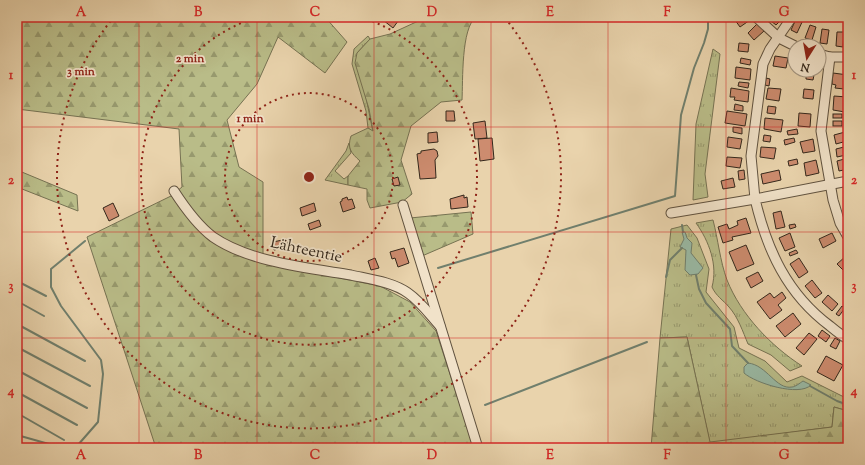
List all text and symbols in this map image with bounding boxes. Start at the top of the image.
text: A [76,4,87,22]
text: B [194,4,203,22]
text: C [310,4,320,22]
text: D [427,4,437,22]
text: E [546,4,554,22]
text: F [663,4,671,22]
text: G [779,4,790,22]
north arrow [787,38,827,78]
text: 2 min [176,50,205,68]
text: N [799,58,812,76]
text: 3 min [67,63,96,81]
text: 1 [9,67,14,85]
text: 1 [852,67,857,85]
text: 1 min [235,110,264,128]
centre of rings [302,170,316,184]
text: 2 [8,172,15,190]
text: 2 [851,172,858,190]
street label: Lähteentie [268,232,344,270]
text: 3 [8,278,14,296]
text: 3 [851,278,857,296]
text: 4 [7,383,15,401]
text: 4 [850,383,858,401]
text: A [76,447,87,465]
text: B [194,447,203,465]
text: C [310,447,320,465]
text: D [427,447,437,465]
text: E [546,447,554,465]
text: F [663,447,671,465]
text: G [779,447,790,465]

